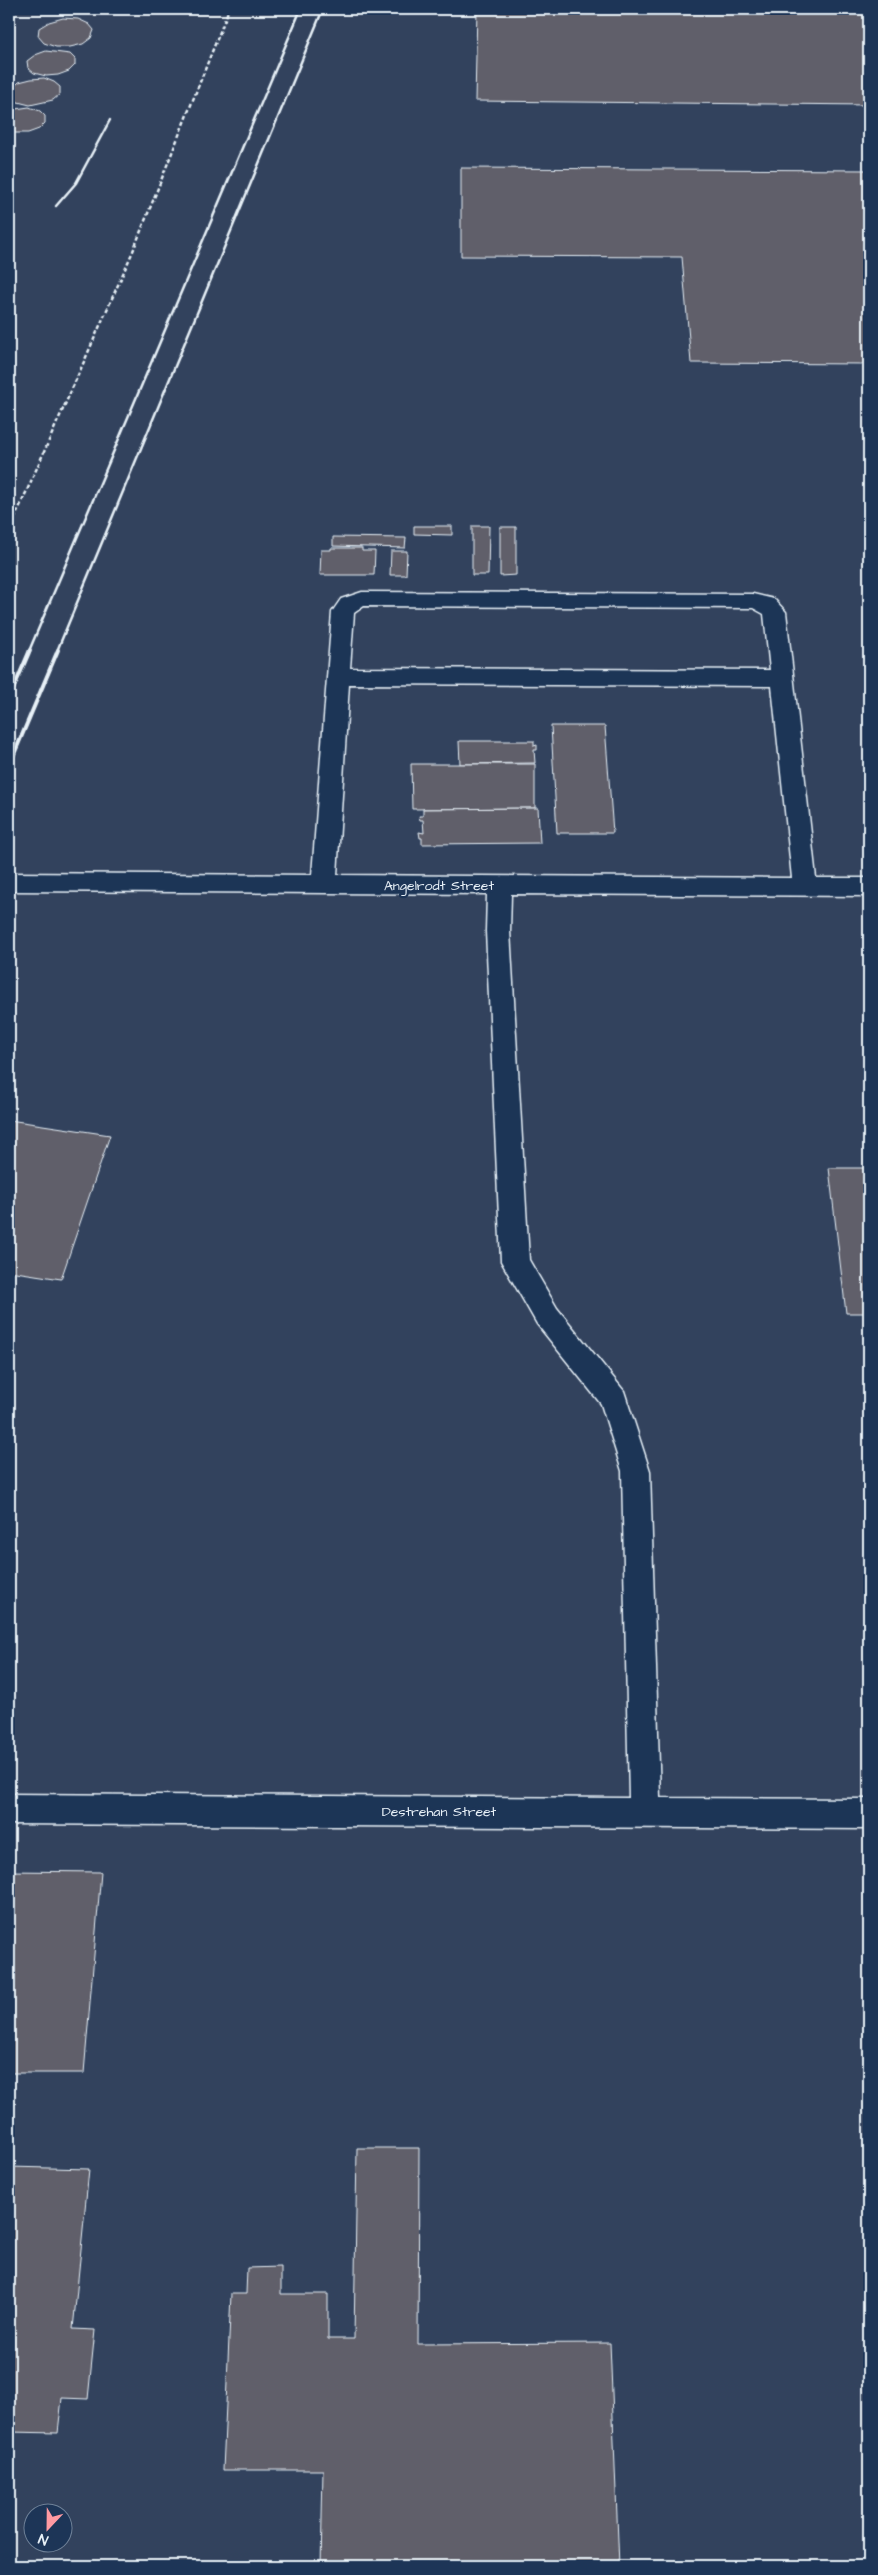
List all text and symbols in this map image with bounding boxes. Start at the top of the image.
street label: Angelrodt Street [384,876,494,896]
street label: Destrehan Street [382,1802,497,1822]
north arrow [22,2502,72,2552]
text: N [35,2528,51,2550]

